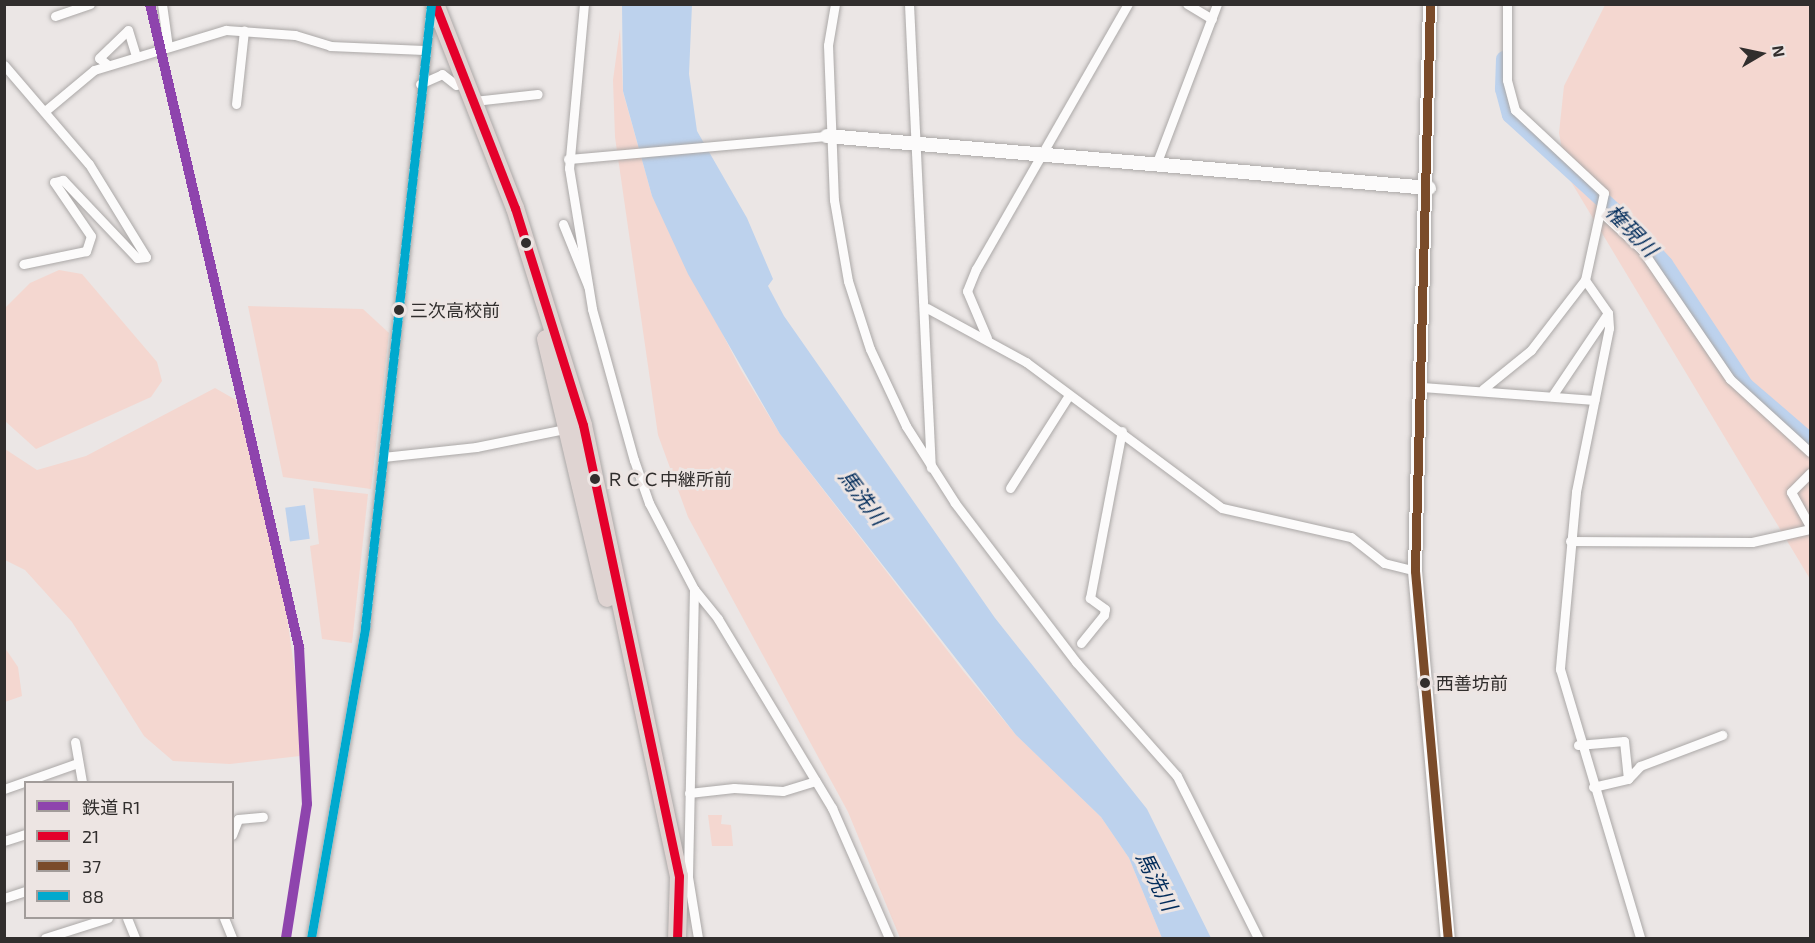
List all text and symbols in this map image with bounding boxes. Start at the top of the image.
north arrow [1731,24,1791,84]
text: N [1769,44,1790,58]
water label: 権現川 [1601,199,1663,261]
unlabelled marker [520,237,532,249]
place label: 三次高校前 [410,299,500,321]
marker: 三次高校前 [393,304,405,316]
water label: 馬洗川 [834,464,892,530]
place label: ＲＣＣ中継所前 [606,468,732,490]
marker: ＲＣＣ中継所前 [589,473,601,485]
place label: 西善坊前 [1436,672,1508,694]
marker: 西善坊前 [1419,677,1431,689]
legend [24,781,234,919]
text: 鉄道 R1 [82,796,140,818]
text: 21 [82,825,99,847]
water label: 馬洗川 [1131,847,1183,915]
text: 37 [82,855,101,877]
text: 88 [82,885,104,907]

